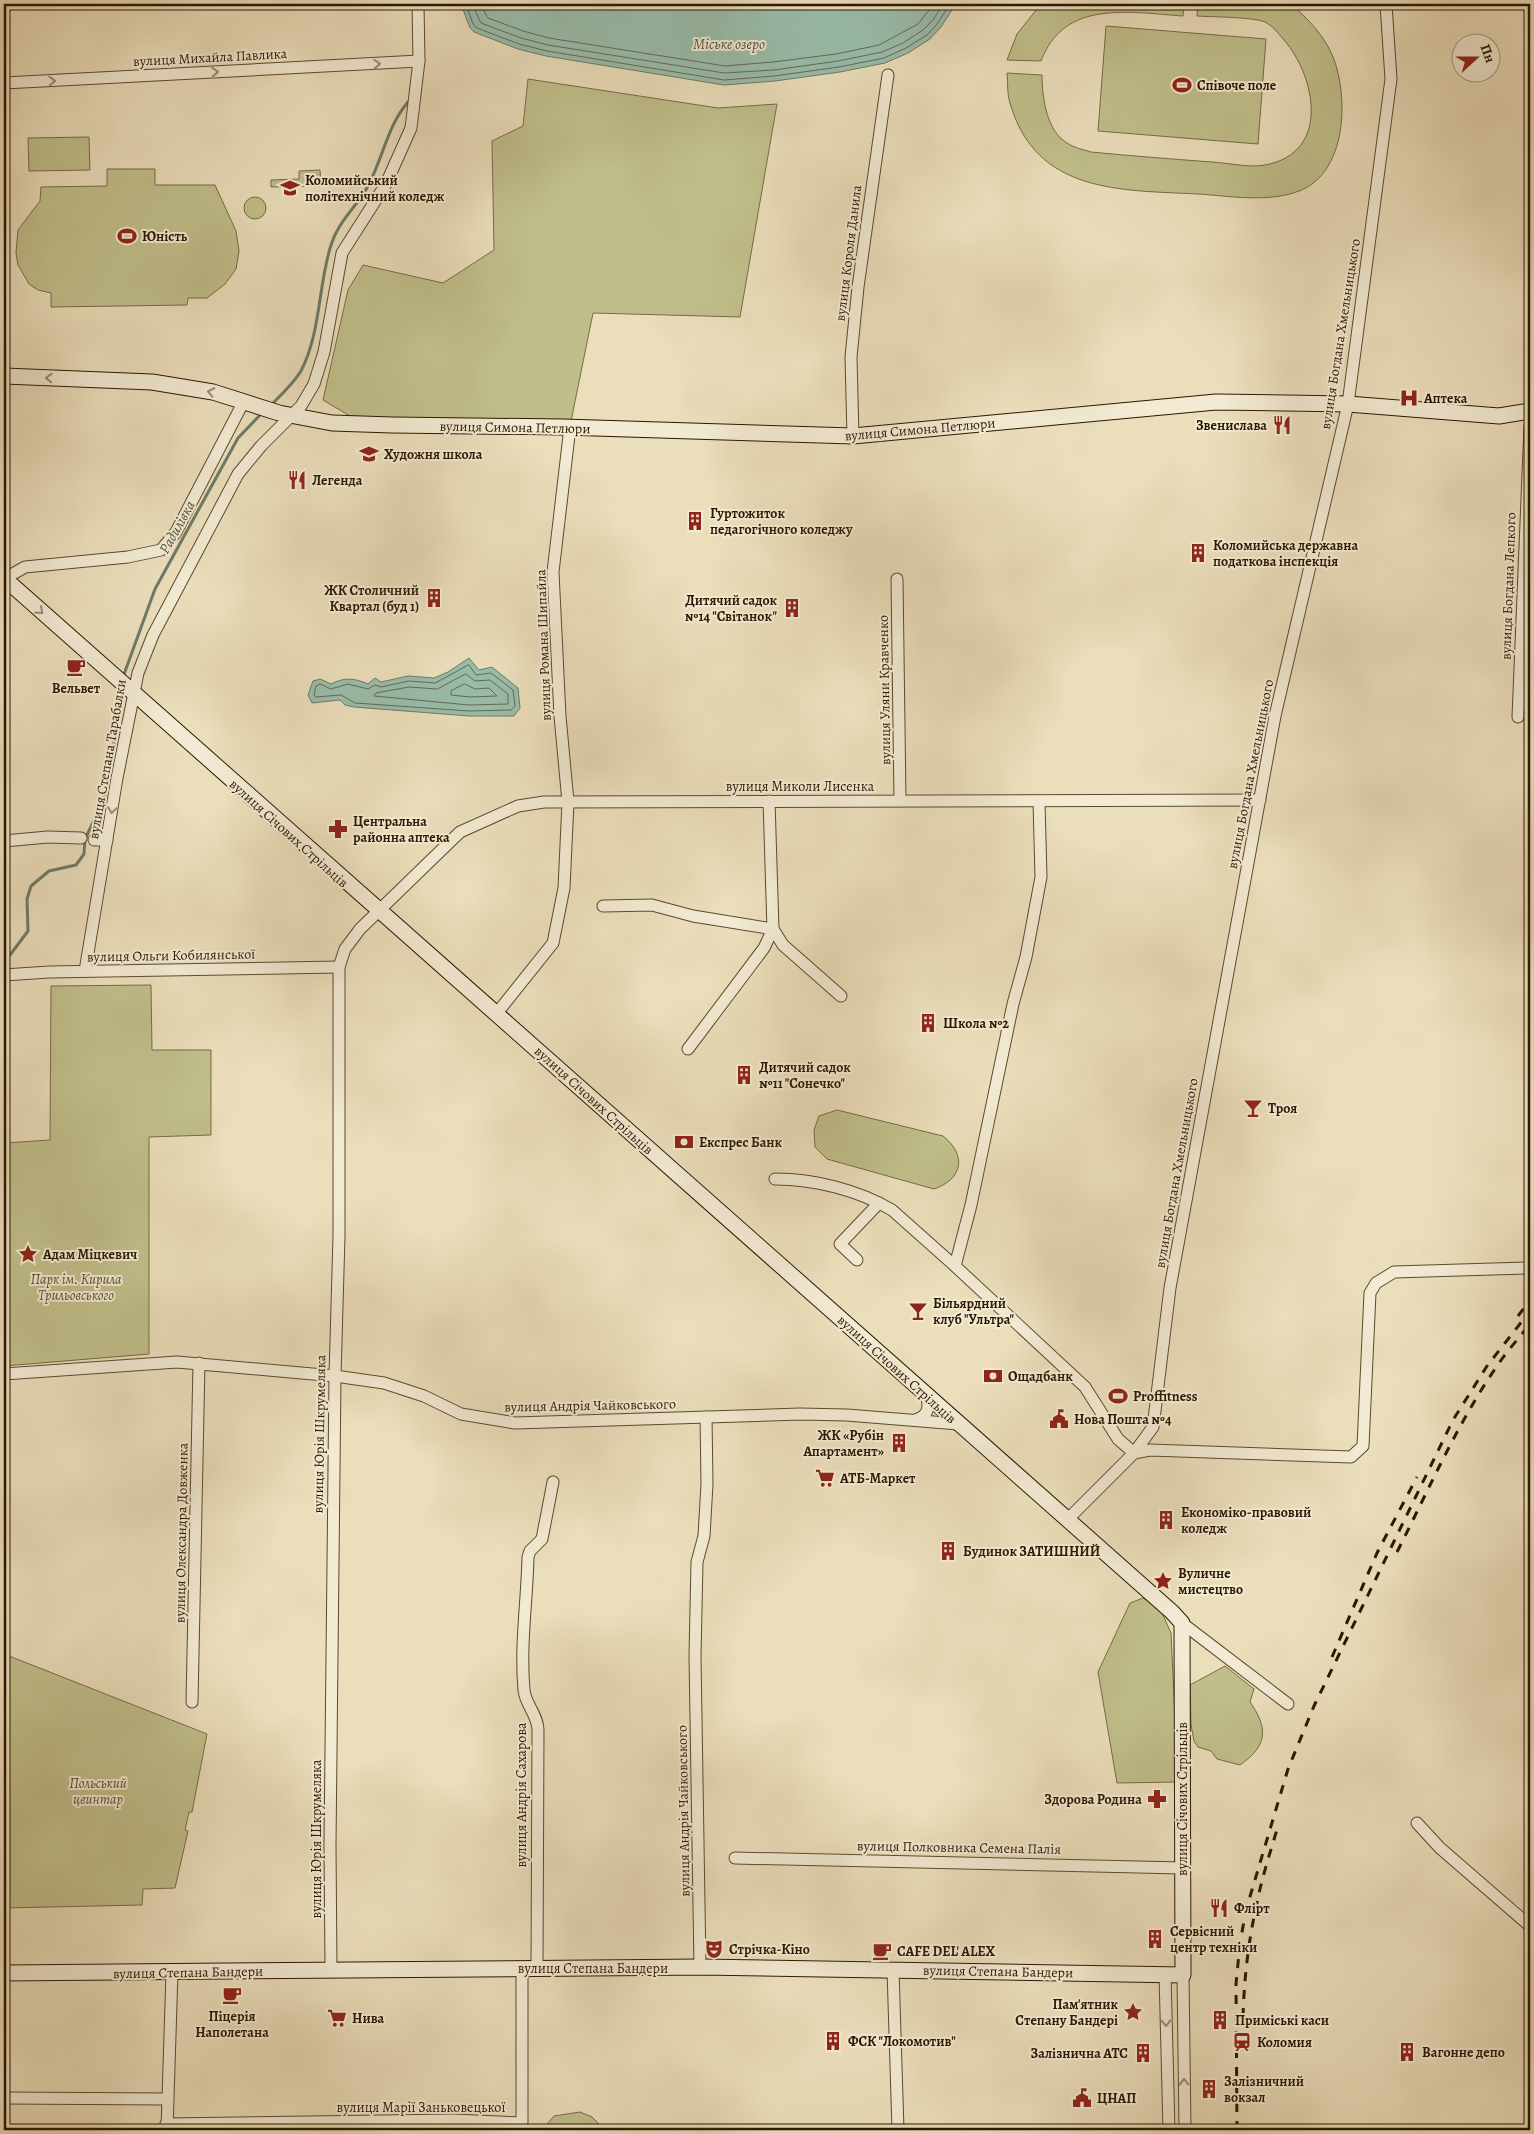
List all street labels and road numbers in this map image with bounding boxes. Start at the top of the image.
street label: вулиця Михайла Павлика [133,44,288,71]
street label: вулиця Короля Данила [831,183,866,322]
street label: вулиця Богдана Хмельницького [1316,237,1365,431]
street label: вулиця Симона Петлюри [844,413,996,446]
street label: вулиця Симона Петлюри [439,417,591,438]
street label: вулиця Богдана Лепкого [1496,512,1521,660]
street label: вулиця Романа Шипайла [531,568,556,721]
street label: вулиця Уляни Кравченко [874,615,895,765]
street label: вулиця Степана Тарабалки [84,678,131,841]
street label: вулиця Богдана Хмельницького [1223,678,1278,870]
street label: вулиця Січових Стрільців [225,775,352,892]
street label: вулиця Миколи Лисенка [726,777,875,796]
street label: вулиця Ольги Кобилянської [87,945,255,966]
street label: вулиця Січових Стрільців [530,1042,657,1159]
street label: вулиця Богдана Хмельницького [1150,1077,1203,1270]
street label: вулиця Січових Стрільців [833,1311,960,1428]
street label: вулиця Юрія Шкрумеляка [309,1354,330,1514]
street label: вулиця Андрія Чайковського [504,1395,676,1416]
street label: вулиця Олександра Довженка [170,1442,193,1623]
street label: вулиця Андрія Сахарова [512,1722,531,1868]
street label: вулиця Січових Стрільців [1173,1722,1192,1876]
street label: вулиця Андрія Чайковського [673,1725,694,1897]
street label: вулиця Юрія Шкрумеляка [307,1759,326,1918]
street label: вулиця Полковника Семена Палія [857,1836,1061,1859]
street label: вулиця Степана Бандери [518,1959,668,1978]
street label: вулиця Степана Бандери [923,1961,1073,1982]
street label: вулиця Степана Бандери [113,1962,263,1983]
street label: вулиця Марії Заньковецької [337,2098,505,2117]

